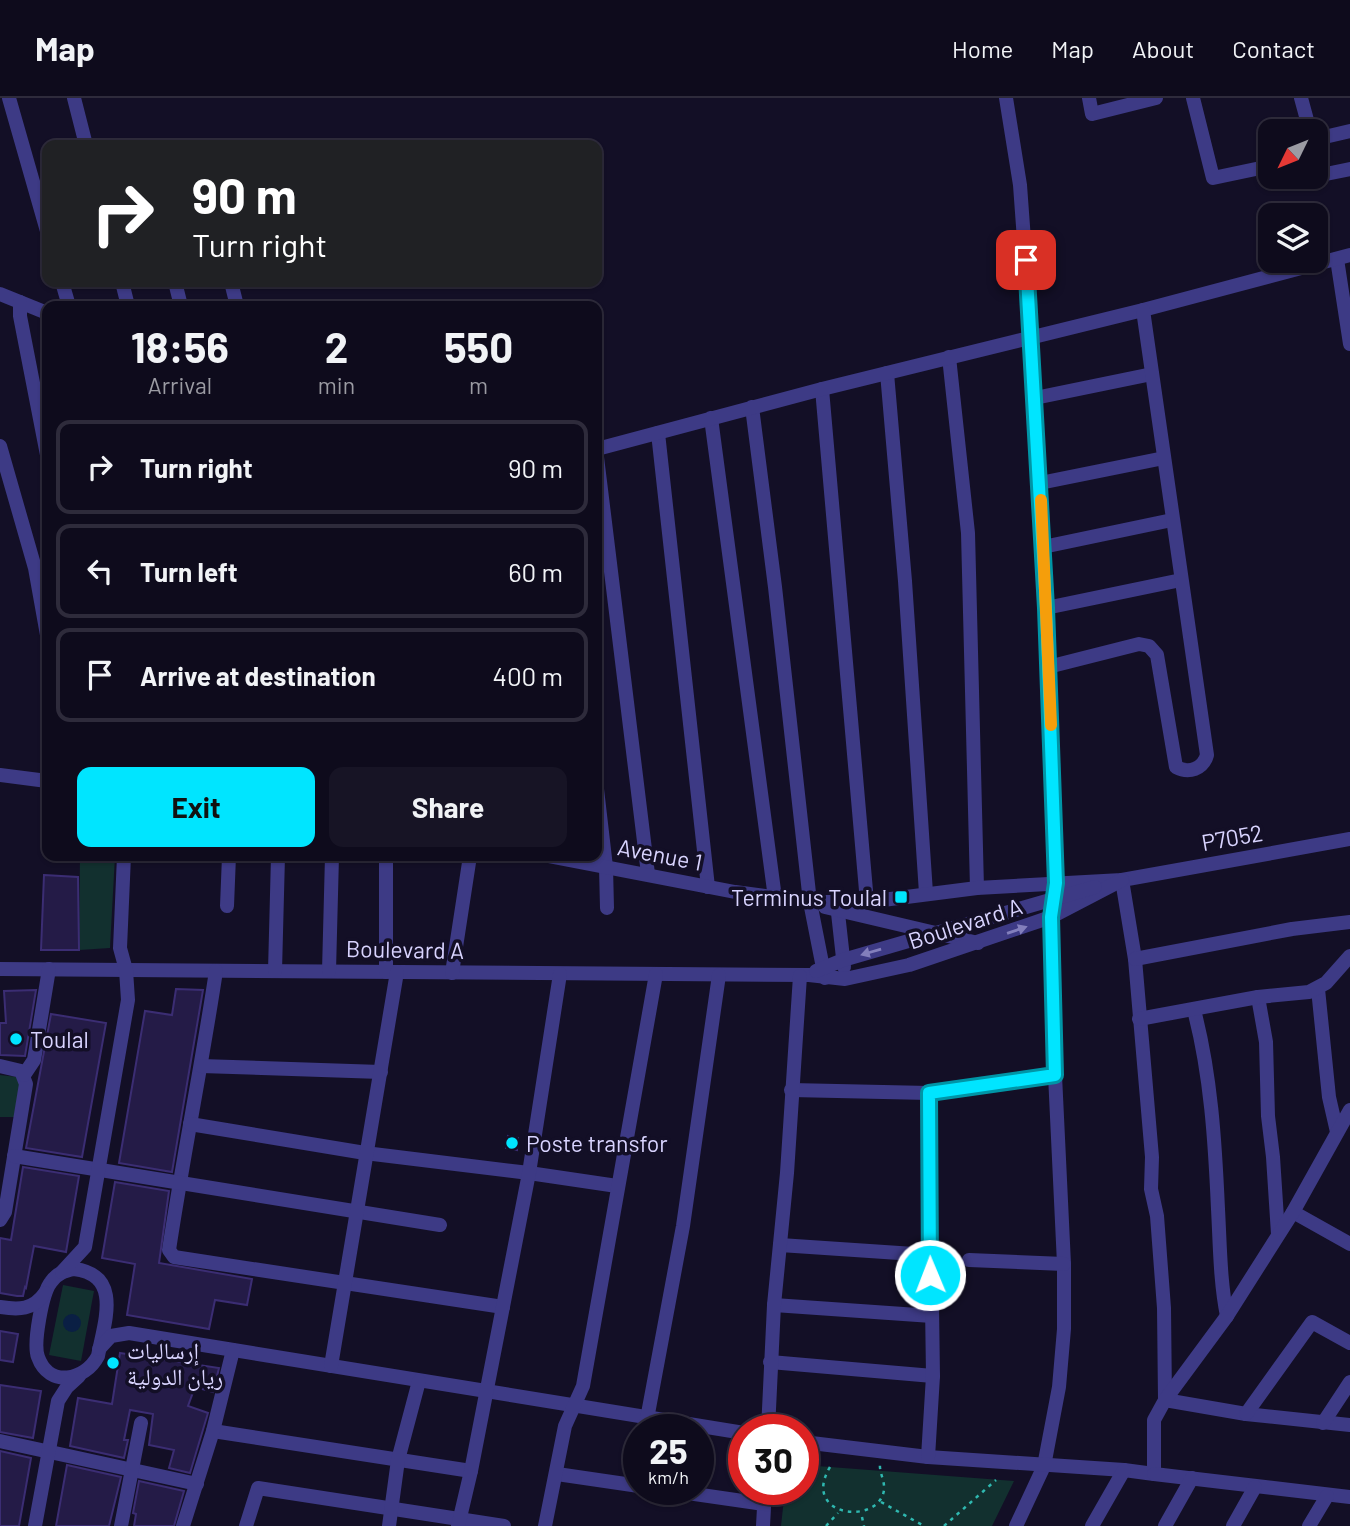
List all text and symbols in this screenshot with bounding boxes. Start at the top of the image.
text: Map [35,28,95,68]
text: Home [952,34,1013,63]
text: Map [1051,34,1094,63]
text: About [1132,34,1194,63]
text: Contact [1232,34,1315,63]
north arrow [1258,119,1328,189]
map controls [1258,119,1328,273]
text: 90 m [192,165,297,224]
icon: right [77,168,168,259]
button: layers [1258,203,1328,273]
text: Turn right [192,225,327,263]
pin [996,230,1056,290]
icon: arrive [1007,241,1045,279]
text: 18:56 [131,321,229,371]
text: 2 [325,321,348,371]
text: 550 [444,321,513,371]
text: Arrival [148,371,212,399]
text: min [318,371,355,399]
text: m [469,371,488,399]
icon: right [81,448,119,486]
text: Turn right [140,452,253,483]
text: 90 m [508,452,563,483]
icon: left [81,552,119,590]
text: Turn left [140,556,238,587]
text: 60 m [508,556,563,587]
icon: arrive [81,656,119,694]
text: Arrive at destination [140,660,376,691]
text: 400 m [493,660,563,691]
button: Exit [77,767,315,847]
button: Share [329,767,567,847]
street label: P7052 [1199,818,1265,856]
street label: Avenue 1 [615,832,705,876]
place label: Terminus Toulal [731,883,887,911]
marker: Terminus Toulal [893,889,909,905]
street label: Boulevard A [904,891,1026,955]
one-way arrow [1006,924,1027,935]
street label: Boulevard A [346,934,464,964]
one-way arrow [860,948,881,958]
place label: Toulal [30,1025,89,1053]
marker: Toulal [8,1031,24,1047]
place label: Poste transfor [526,1129,668,1157]
marker: Poste transfor [504,1135,520,1151]
position arrow [893,1238,967,1312]
place label: إرساليات ریان الدولية [127,1336,223,1391]
marker: إرساليات ریان الدولية [105,1355,121,1371]
speed limit sign: 30 [728,1414,819,1505]
text: 25 [649,1429,688,1471]
text: km/h [648,1466,689,1488]

